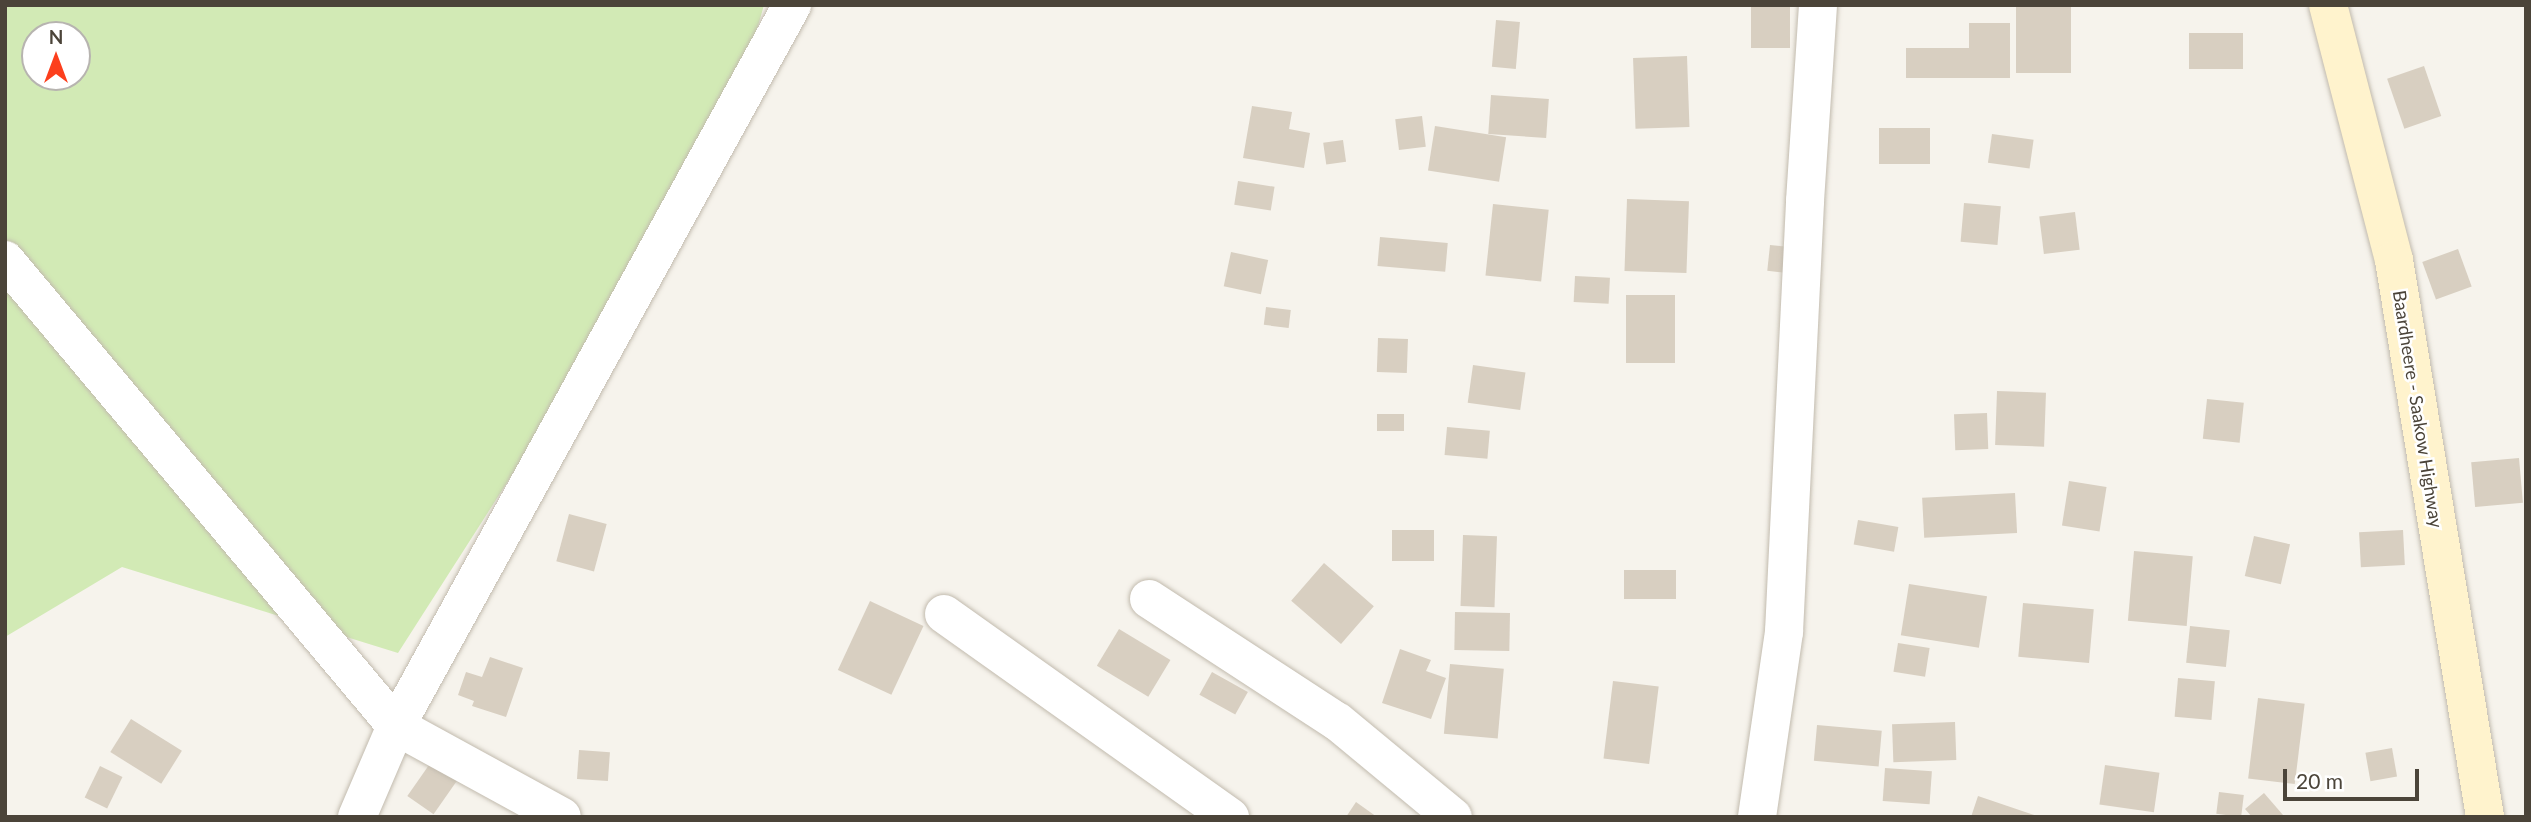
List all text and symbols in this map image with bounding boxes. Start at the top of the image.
north arrow [21,21,91,91]
text: N [49,25,63,48]
street label: Baardheere - Saakow Highway [2389,288,2447,530]
scale bar [2286,756,2422,800]
text: 20 m [2296,768,2343,793]

